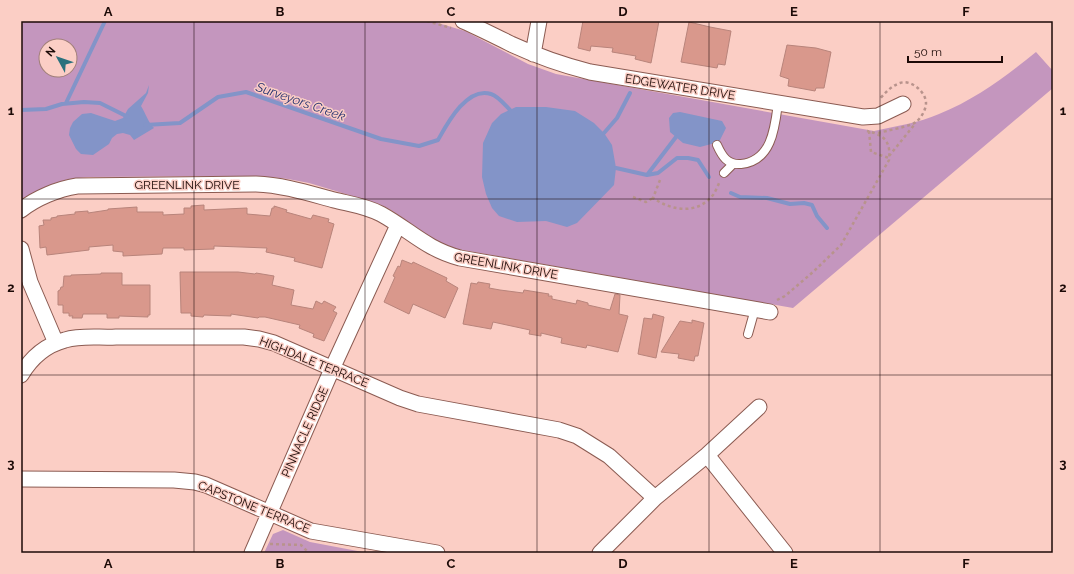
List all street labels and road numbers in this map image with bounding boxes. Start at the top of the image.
street label: EDGEWATER DRIVE [624,71,736,103]
street label: GREENLINK DRIVE [134,178,240,192]
street label: GREENLINK DRIVE [453,250,559,282]
street label: HIGHDALE TERRACE [257,334,371,390]
street label: PINNACLE RIDGE [279,385,331,479]
street label: CAPSTONE TERRACE [196,478,312,536]

